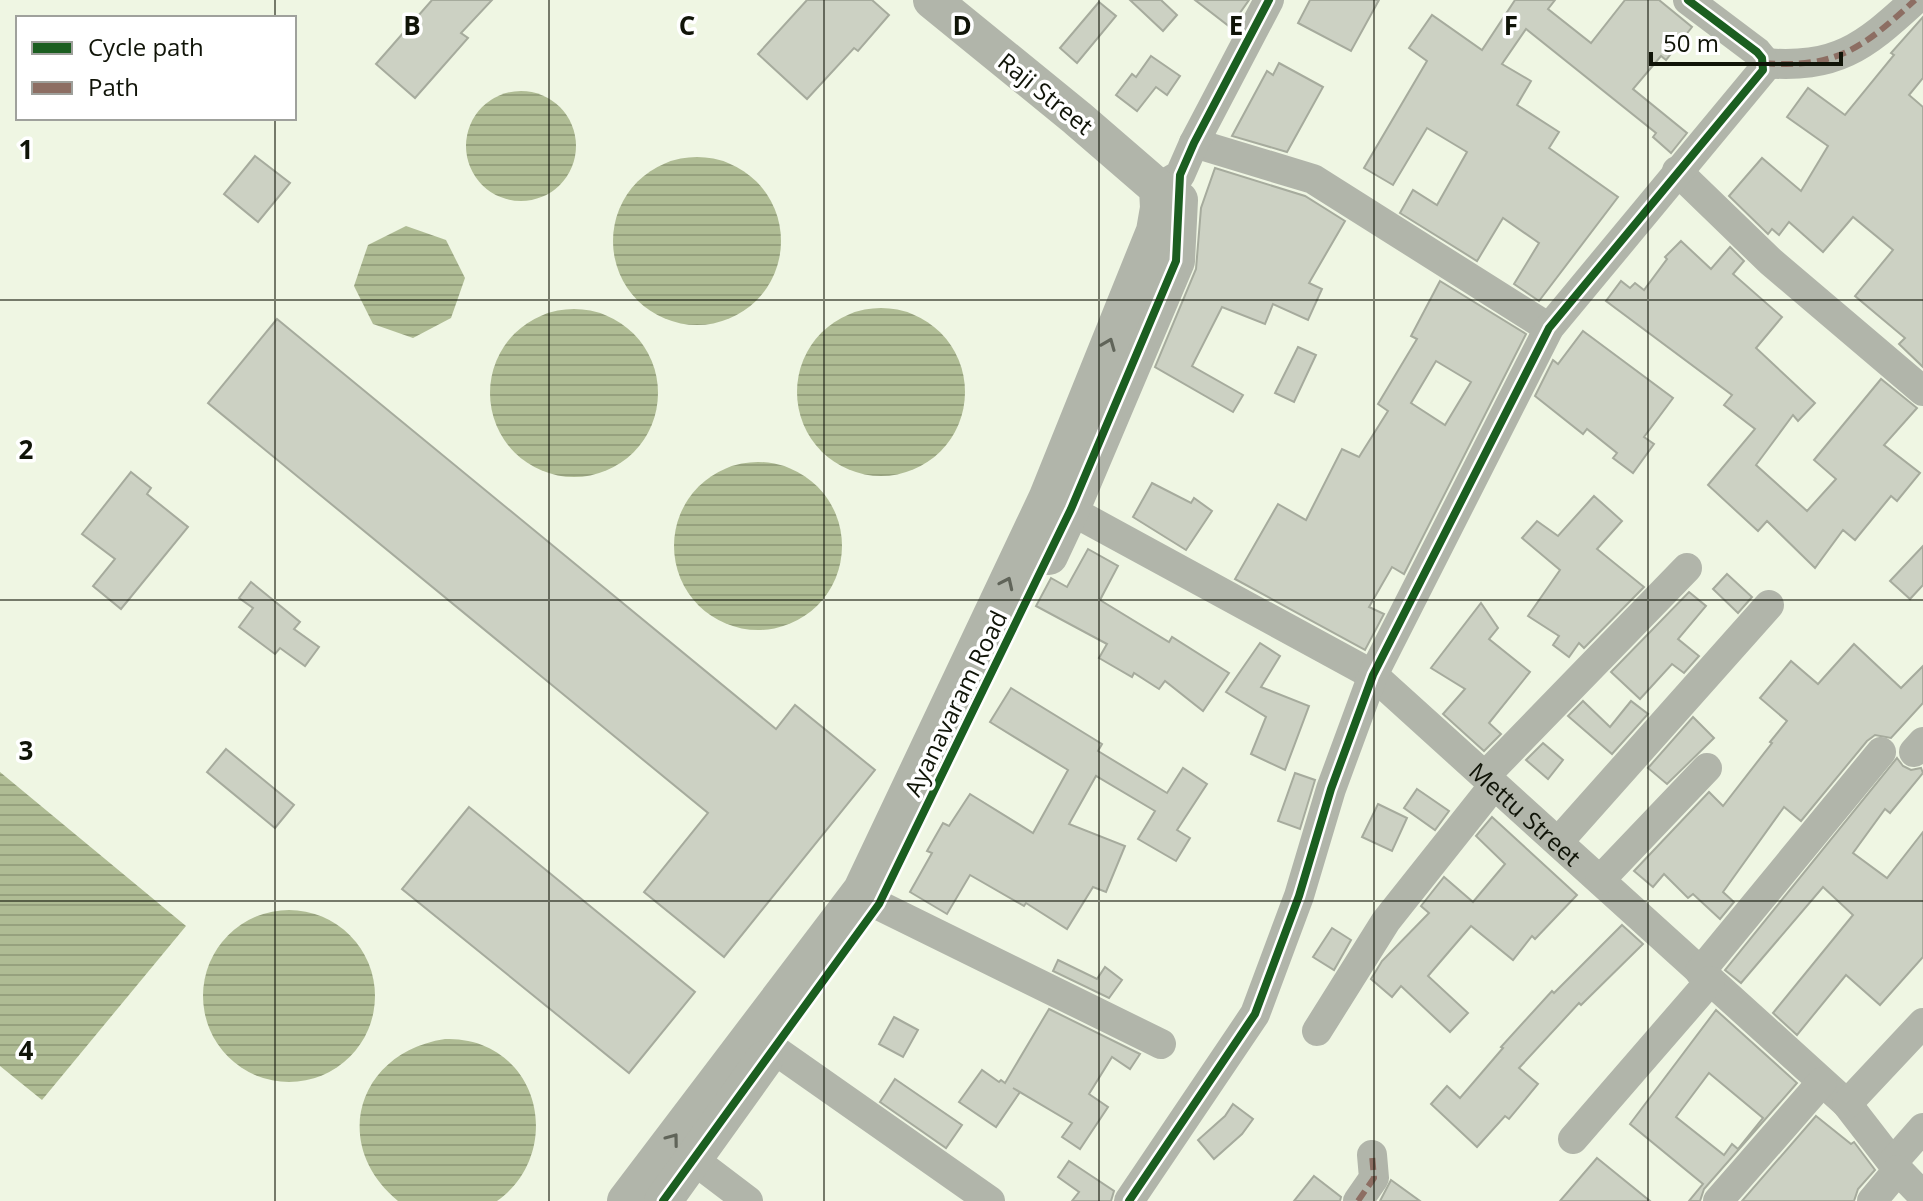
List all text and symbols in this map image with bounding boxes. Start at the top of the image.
text: B [403,7,421,43]
text: C [679,7,695,43]
text: D [952,7,972,43]
text: E [1229,7,1243,43]
text: F [1504,7,1518,43]
legend [16,16,296,120]
scale bar [1651,16,1841,66]
text: 50 m [1663,26,1719,59]
text: Cycle path [88,30,204,63]
street label: Raji Street [992,44,1100,142]
text: Path [88,70,139,103]
text: 1 [19,131,33,167]
one-way arrow [1100,338,1116,352]
text: 2 [19,431,34,467]
one-way arrow [997,577,1013,591]
street label: Ayanavaram Road [896,605,1014,801]
text: 3 [19,732,33,768]
street label: Mettu Street [1463,754,1589,873]
text: 4 [19,1032,34,1068]
one-way arrow [664,1133,678,1148]

